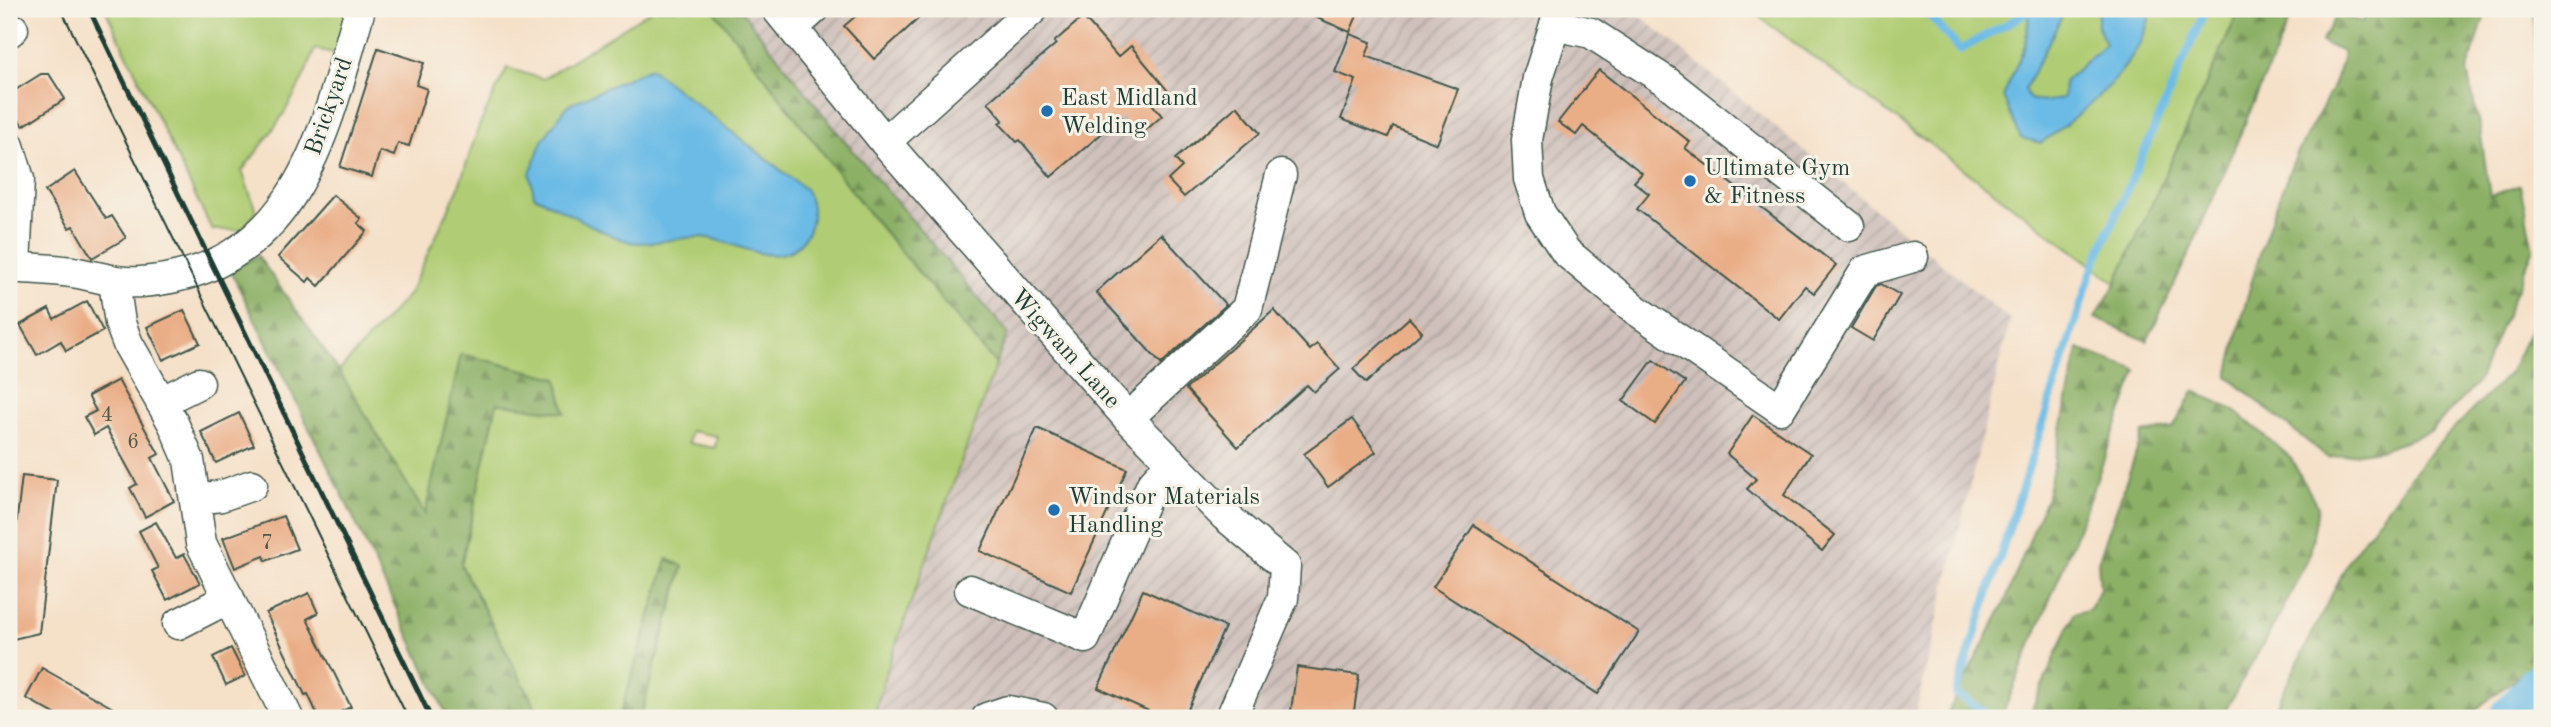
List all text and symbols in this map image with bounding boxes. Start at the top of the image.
street label: Brickyard [302,55,358,159]
place label: East Midland Welding [1061,87,1198,139]
marker: East Midland Welding [1039,103,1055,119]
place label: Ultimate Gym & Fitness [1704,157,1850,209]
marker: Ultimate Gym & Fitness [1682,173,1698,189]
street label: Wigwam Lane [1005,285,1124,414]
house number: 4 [101,405,113,426]
house number: 6 [127,432,139,453]
place label: Windsor Materials Handling [1068,486,1260,538]
marker: Windsor Materials Handling [1046,502,1062,518]
house number: 7 [261,533,273,554]

